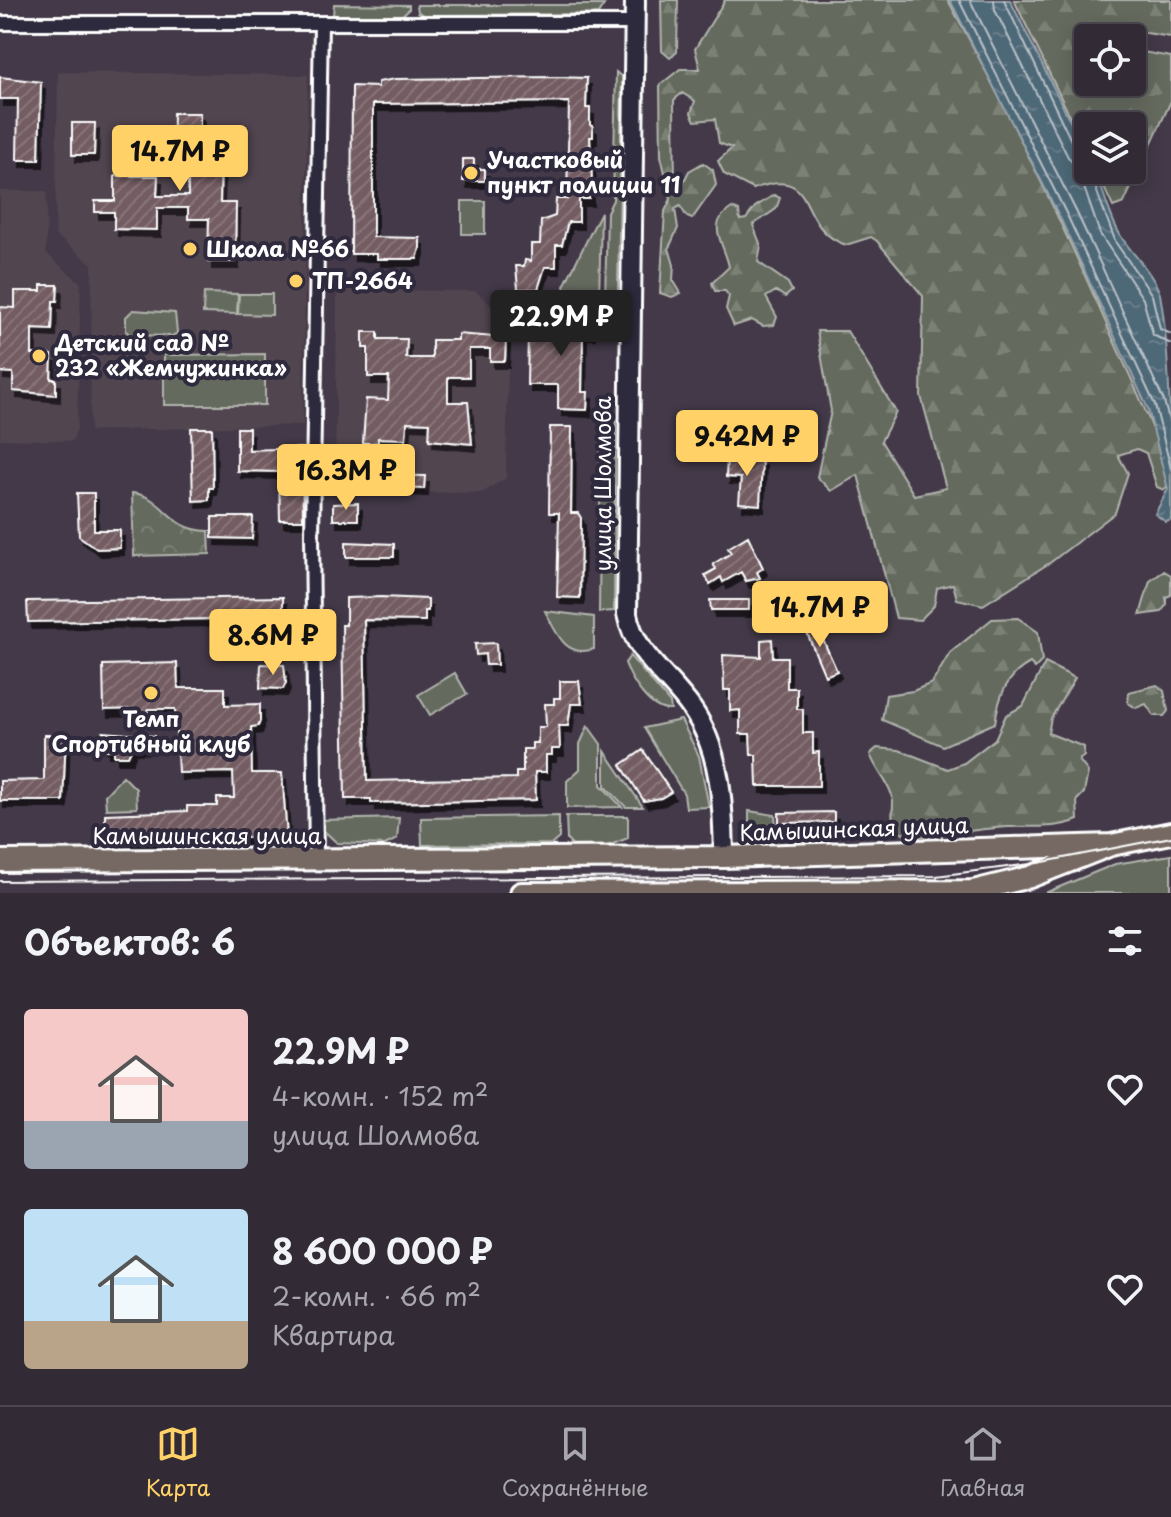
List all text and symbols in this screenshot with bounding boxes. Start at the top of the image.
map controls [1074,24,1146,184]
button: locate [1074,24,1146,96]
button: layers [1074,112,1146,184]
pin: 14.7M ₽ [106,125,254,193]
text: 14.7M ₽ [130,131,230,170]
place label: Участковый пункт полиции 11 [487,142,680,200]
marker: Участковый пункт полиции 11 [462,164,480,182]
place label: Школа №66 [206,231,349,264]
marker: Школа №66 [181,240,199,258]
place label: ТП-2664 [312,263,413,296]
marker: ТП-2664 [287,272,305,290]
pin: 22.9M ₽ [487,290,635,358]
text: 22.9M ₽ [509,296,613,335]
place label: Детский сад № 232 «Жемчужинка» [54,325,287,383]
marker: Детский сад № 232 «Жемчужинка» [30,347,48,365]
street label: улица Шолмова [585,396,618,572]
pin: 9.42M ₽ [673,410,821,478]
text: 9.42M ₽ [694,416,800,455]
pin: 16.3M ₽ [272,444,420,512]
text: 16.3M ₽ [295,450,397,489]
pin: 14.7M ₽ [746,581,894,649]
text: 14.7M ₽ [770,587,870,626]
pin: 8.6M ₽ [208,609,338,677]
text: 8.6M ₽ [227,615,319,654]
marker: Темп Спортивный клуб [142,684,160,702]
place label: Темп Спортивный клуб [52,701,250,759]
street label: Камышинская улица [739,807,969,848]
street label: Камышинская улица [92,818,322,851]
text: Объектов: 6 [24,915,235,967]
icon: filters [1103,919,1147,963]
text: 22.9M ₽ [272,1024,409,1076]
icon: home [88,1041,184,1137]
icon: heart [1103,1067,1147,1111]
text: 4-комн. · 152 m² [272,1076,488,1115]
text: улица Шолмова [272,1115,479,1154]
text: 8 600 000 ₽ [272,1224,493,1276]
icon: home [88,1241,184,1337]
icon: heart [1103,1267,1147,1311]
text: 2-комн. · 66 m² [272,1276,481,1315]
text: Квартира [272,1315,395,1354]
tab: Карта [146,1422,210,1503]
tab: Сохранённые [502,1422,649,1503]
tab: Главная [940,1422,1025,1503]

